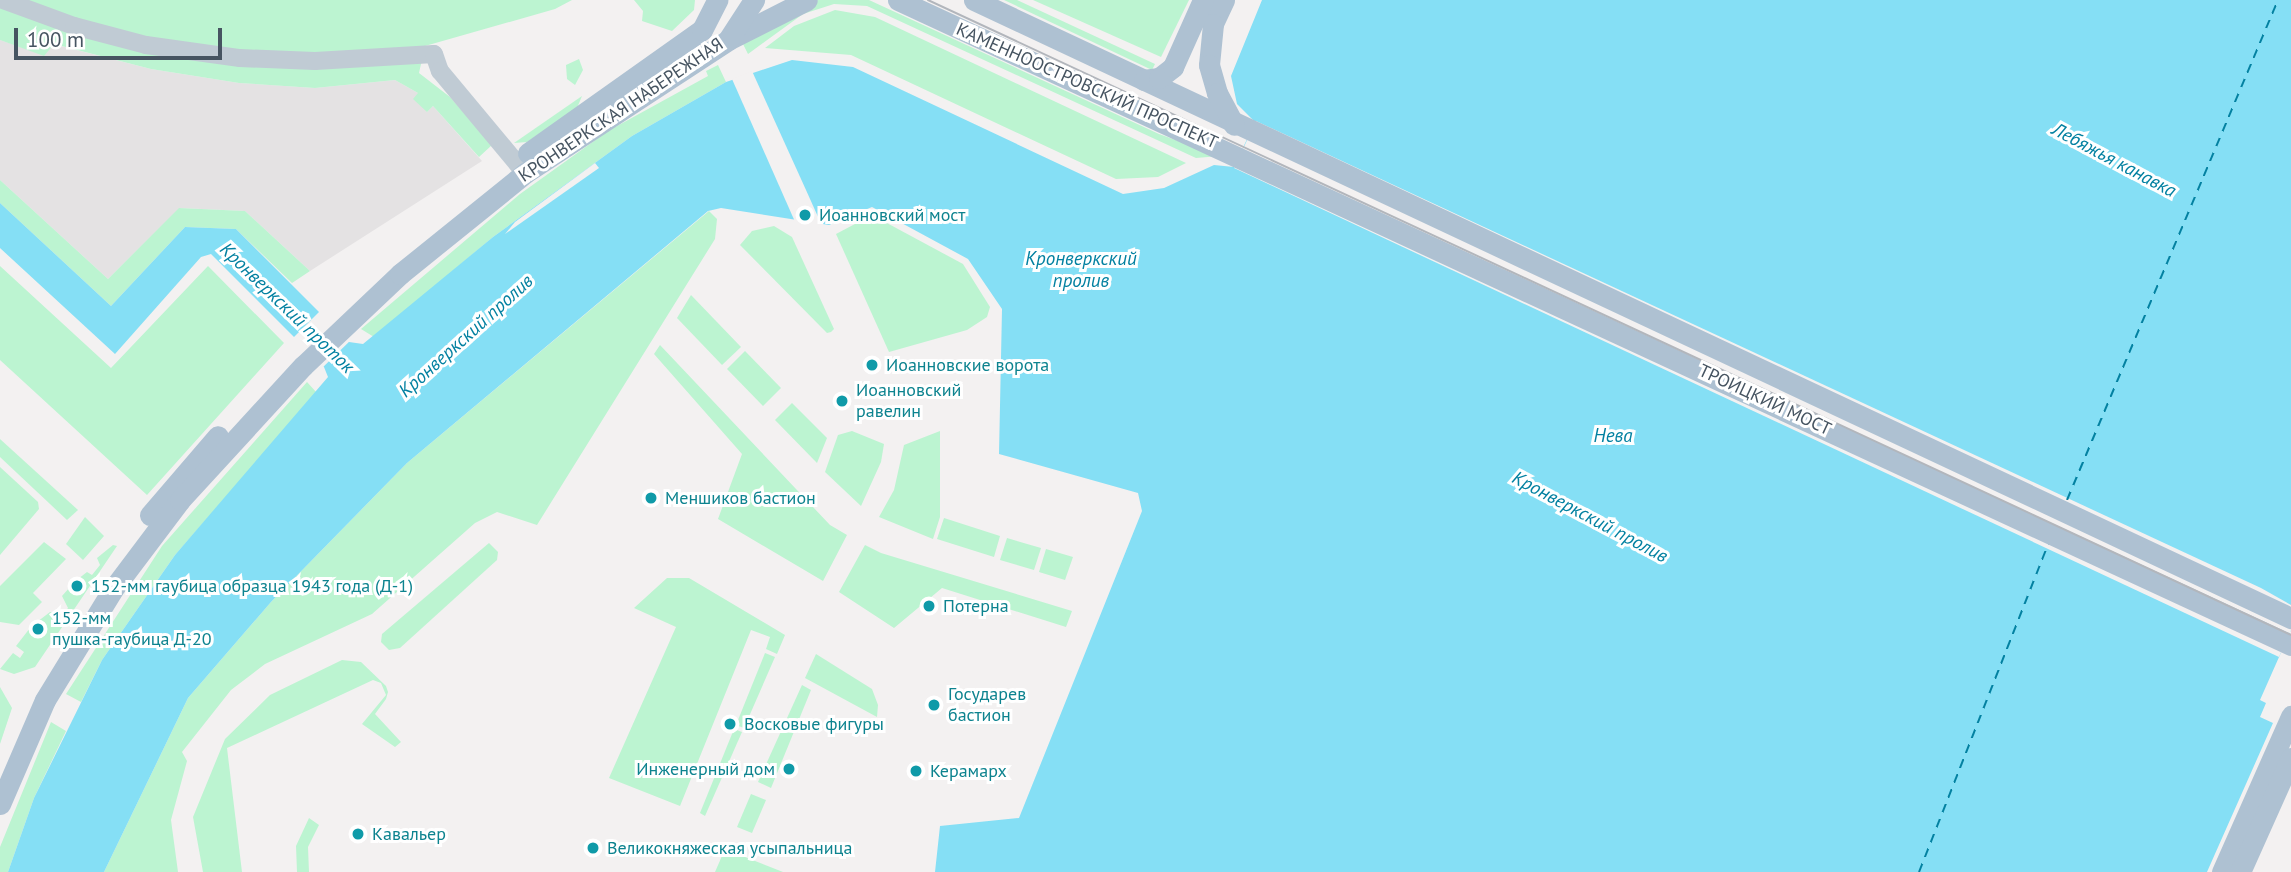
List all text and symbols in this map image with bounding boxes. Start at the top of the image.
scale bar [18,14,226,58]
street label: КАМЕННООСТРОВСКИЙ ПРОСПЕКТ [953,18,1221,154]
text: 100 m [27,26,84,53]
street label: КРОНВЕРКСКАЯ НАБЕРЕЖНАЯ [515,33,727,187]
water label: Лебяжья канавка [2048,118,2180,202]
place label: Иоанновский мост [819,204,965,226]
marker: Иоанновский мост [797,207,813,223]
water label: Кронверкский проток [215,238,359,378]
water label: Кронверкский пролив [1025,248,1137,292]
water label: Кронверкский пролив [394,270,538,402]
place label: Иоанновские ворота [886,354,1049,376]
marker: Иоанновские ворота [864,357,880,373]
street label: ТРОИЦКИЙ МОСТ [1695,360,1835,440]
place label: Иоанновский равелин [856,380,961,422]
marker: Иоанновский равелин [834,393,850,409]
water label: Нева [1594,425,1632,447]
water label: Кронверкский пролив [1508,466,1672,568]
place label: Меншиков бастион [665,487,816,509]
marker: Меншиков бастион [643,490,659,506]
place label: 152-мм гаубица образца 1943 года (Д-1) [91,575,413,597]
marker: 152-мм гаубица образца 1943 года (Д-1) [69,578,85,594]
place label: Потерна [943,595,1009,617]
marker: Потерна [921,598,937,614]
place label: 152-мм пушка-гаубица Д-20 [52,608,212,650]
marker: 152-мм пушка-гаубица Д-20 [30,621,46,637]
place label: Государев бастион [948,684,1026,726]
marker: Государев бастион [926,697,942,713]
place label: Восковые фигуры [744,713,884,735]
marker: Восковые фигуры [722,716,738,732]
place label: Инженерный дом [636,758,775,780]
place label: Керамарх [930,760,1007,782]
marker: Инженерный дом [781,761,797,777]
marker: Керамарх [908,763,924,779]
place label: Кавальер [372,823,446,845]
marker: Кавальер [350,826,366,842]
place label: Великокняжеская усыпальница [607,837,852,859]
marker: Великокняжеская усыпальница [585,840,601,856]

